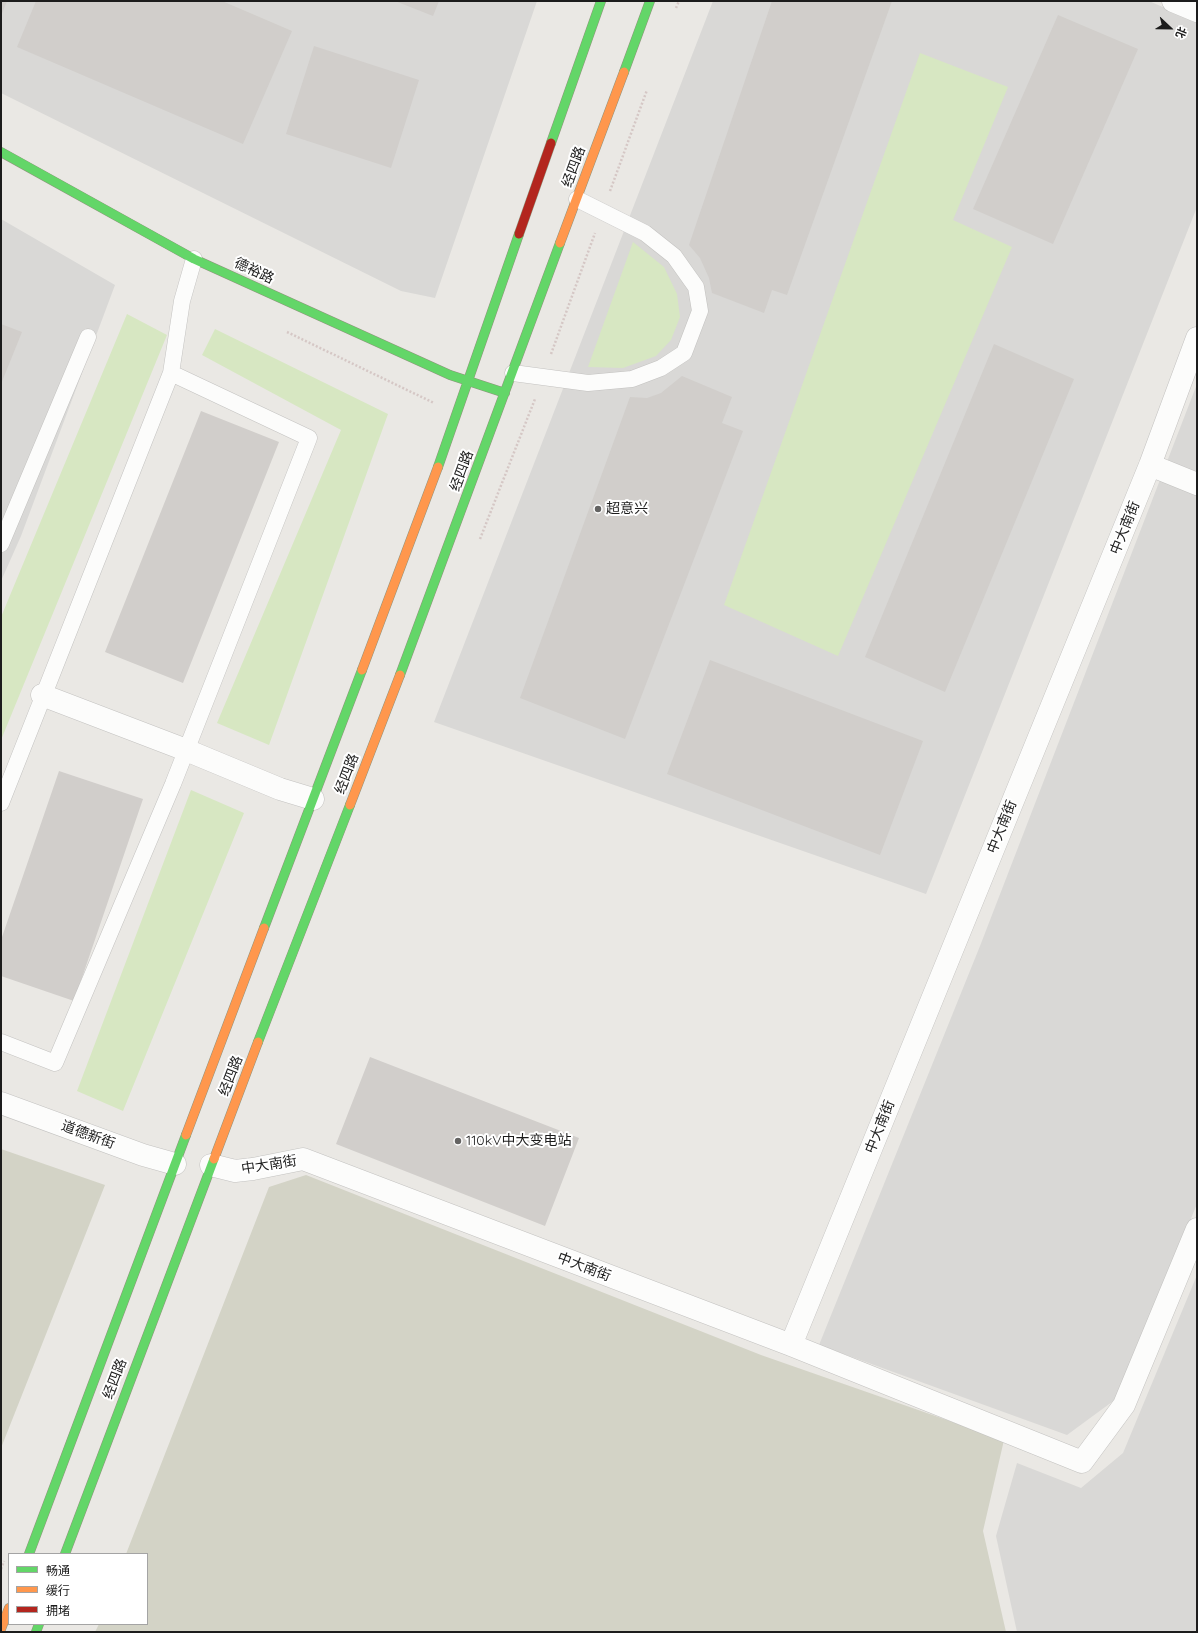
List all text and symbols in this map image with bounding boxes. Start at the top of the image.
north arrow [1150,8,1190,48]
text: 北 [1173,25,1190,40]
street label: 经四路 [559,144,589,190]
street label: 德裕路 [231,255,277,287]
street label: 经四路 [447,448,477,494]
street label: 中大南街 [1107,499,1143,557]
place label: 超意兴 [606,501,648,517]
marker: 超意兴 [593,504,603,514]
street label: 经四路 [332,751,362,797]
street label: 中大南街 [984,798,1020,856]
street label: 经四路 [216,1053,246,1099]
street label: 中大南街 [862,1098,898,1156]
street label: 道德新街 [59,1118,117,1152]
place label: 110kV中大变电站 [466,1133,571,1149]
marker: 110kV中大变电站 [453,1136,463,1146]
street label: 中大南街 [240,1152,298,1178]
street label: 中大南街 [555,1249,613,1285]
street label: 经四路 [100,1356,130,1402]
legend [8,1553,148,1625]
text: 畅通 [46,1563,70,1578]
text: 缓行 [46,1583,70,1598]
text: 拥堵 [46,1603,70,1618]

